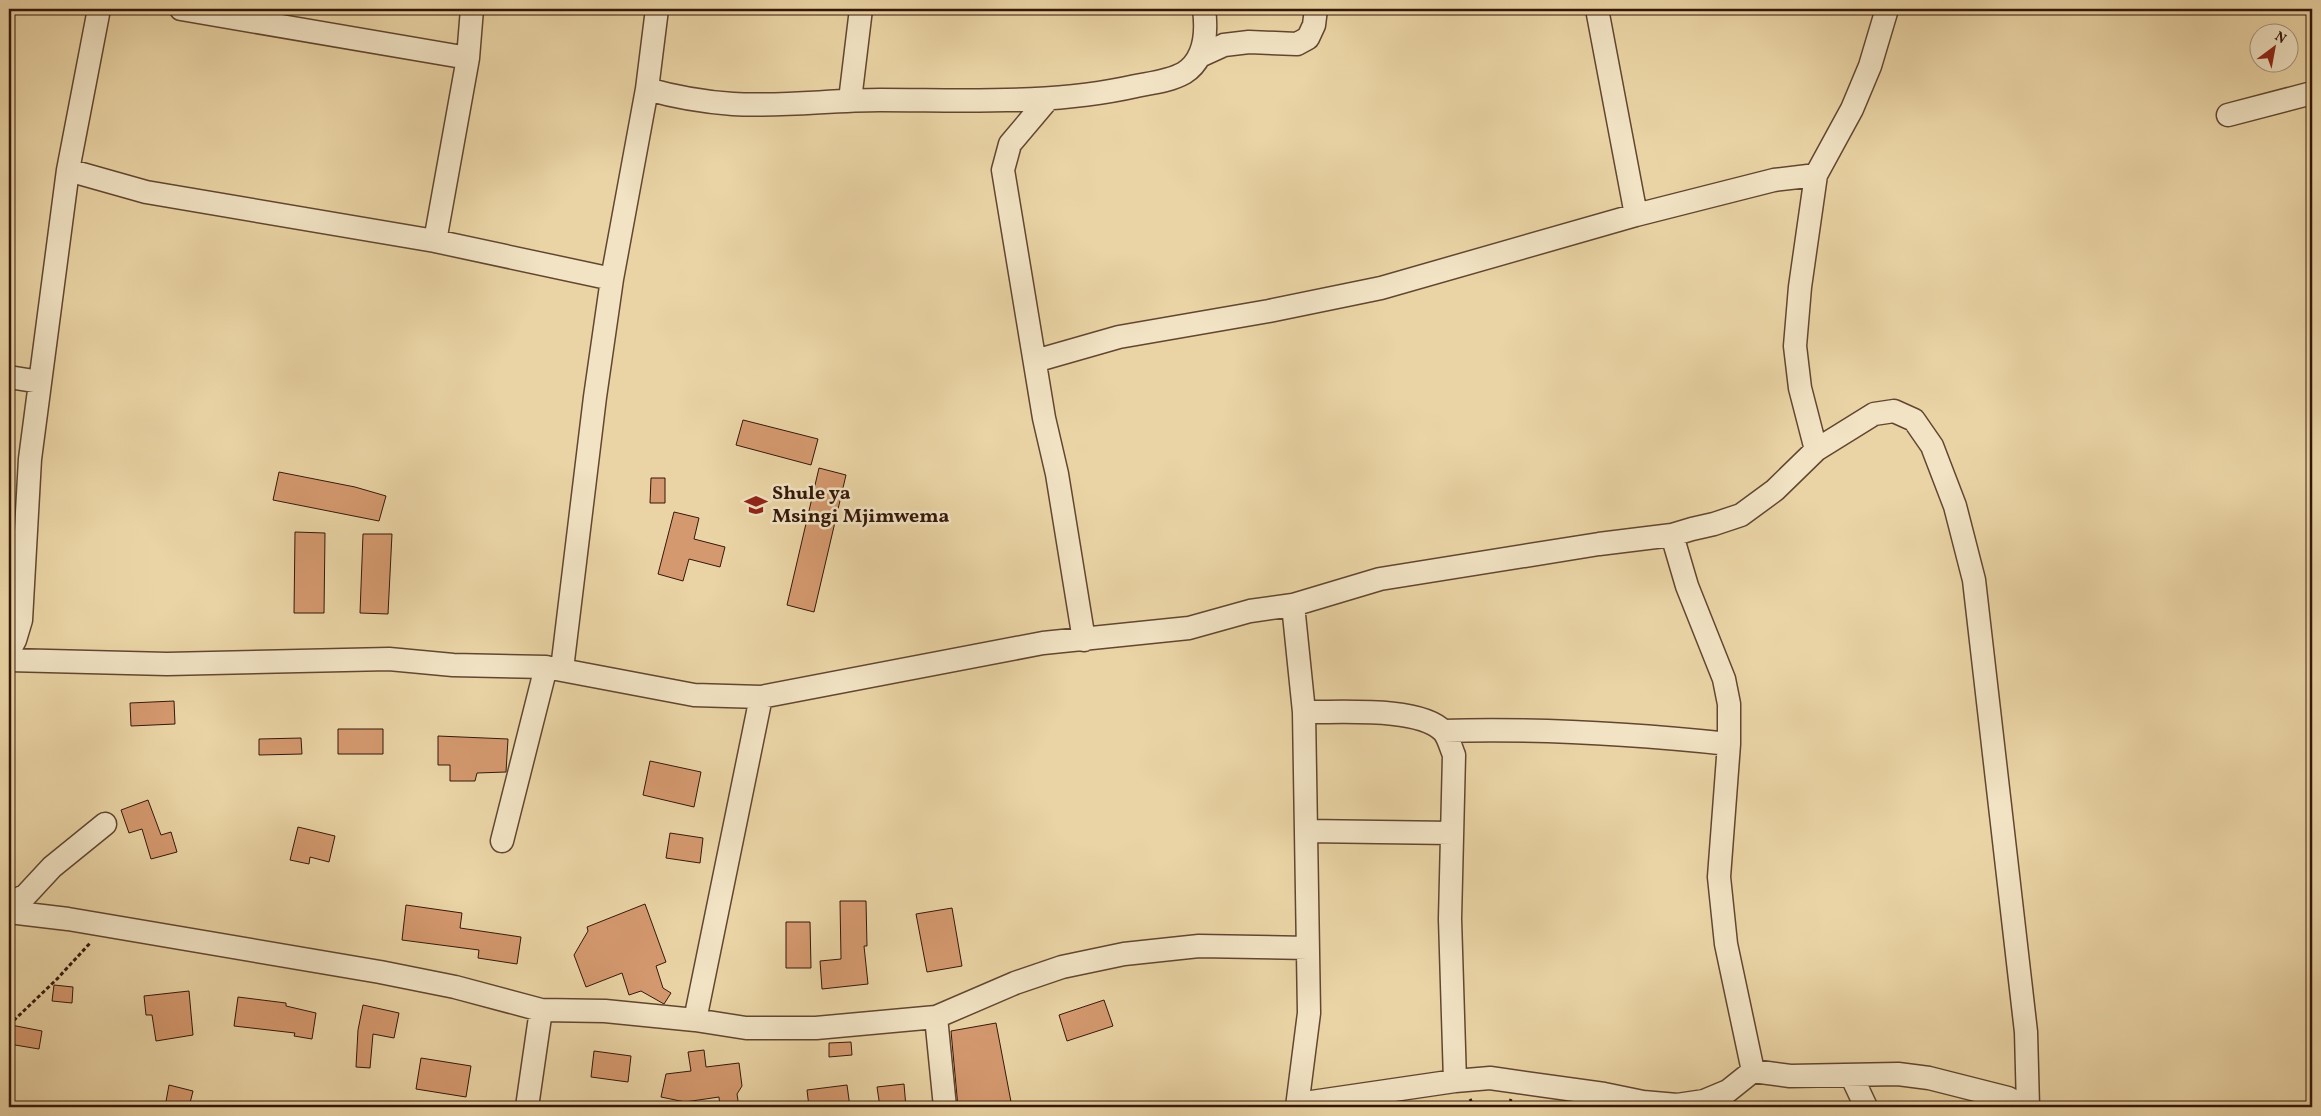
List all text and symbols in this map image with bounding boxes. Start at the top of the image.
north arrow [2248,22,2298,72]
text: N [2271,27,2289,49]
place label: Shule ya Msingi Mjimwema [772,480,950,531]
school or university icon: Shule ya Msingi Mjimwema [743,492,769,518]

